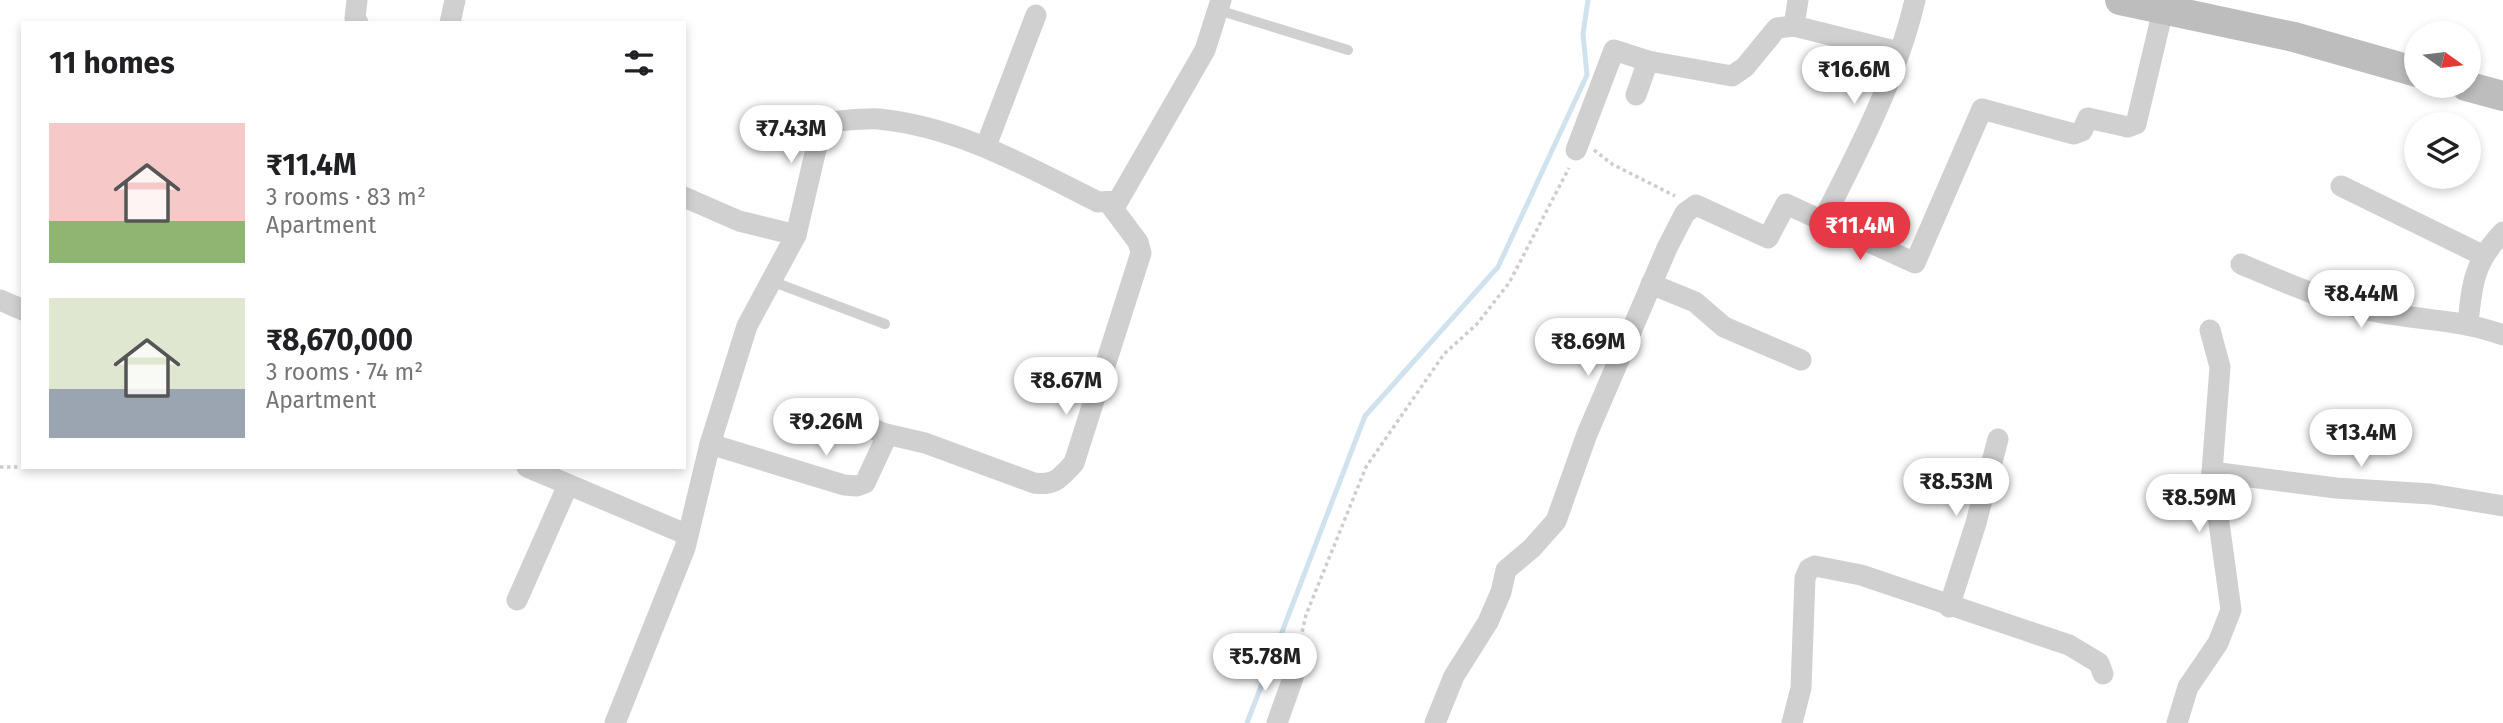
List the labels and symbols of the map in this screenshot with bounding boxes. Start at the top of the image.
north arrow [2404,21,2482,98]
pin: ₹16.6M [1797,46,1911,106]
pin: ₹7.43M [734,106,848,165]
pin: ₹11.4M [1803,202,1917,262]
pin: ₹8.44M [2304,270,2418,330]
pin: ₹8.69M [1531,318,1645,378]
pin: ₹8.67M [1009,358,1123,417]
pin: ₹9.26M [769,398,883,458]
pin: ₹13.4M [2304,410,2418,469]
pin: ₹8.53M [1899,458,2013,518]
pin: ₹8.59M [2142,475,2256,534]
pin: ₹5.78M [1208,634,1322,693]

